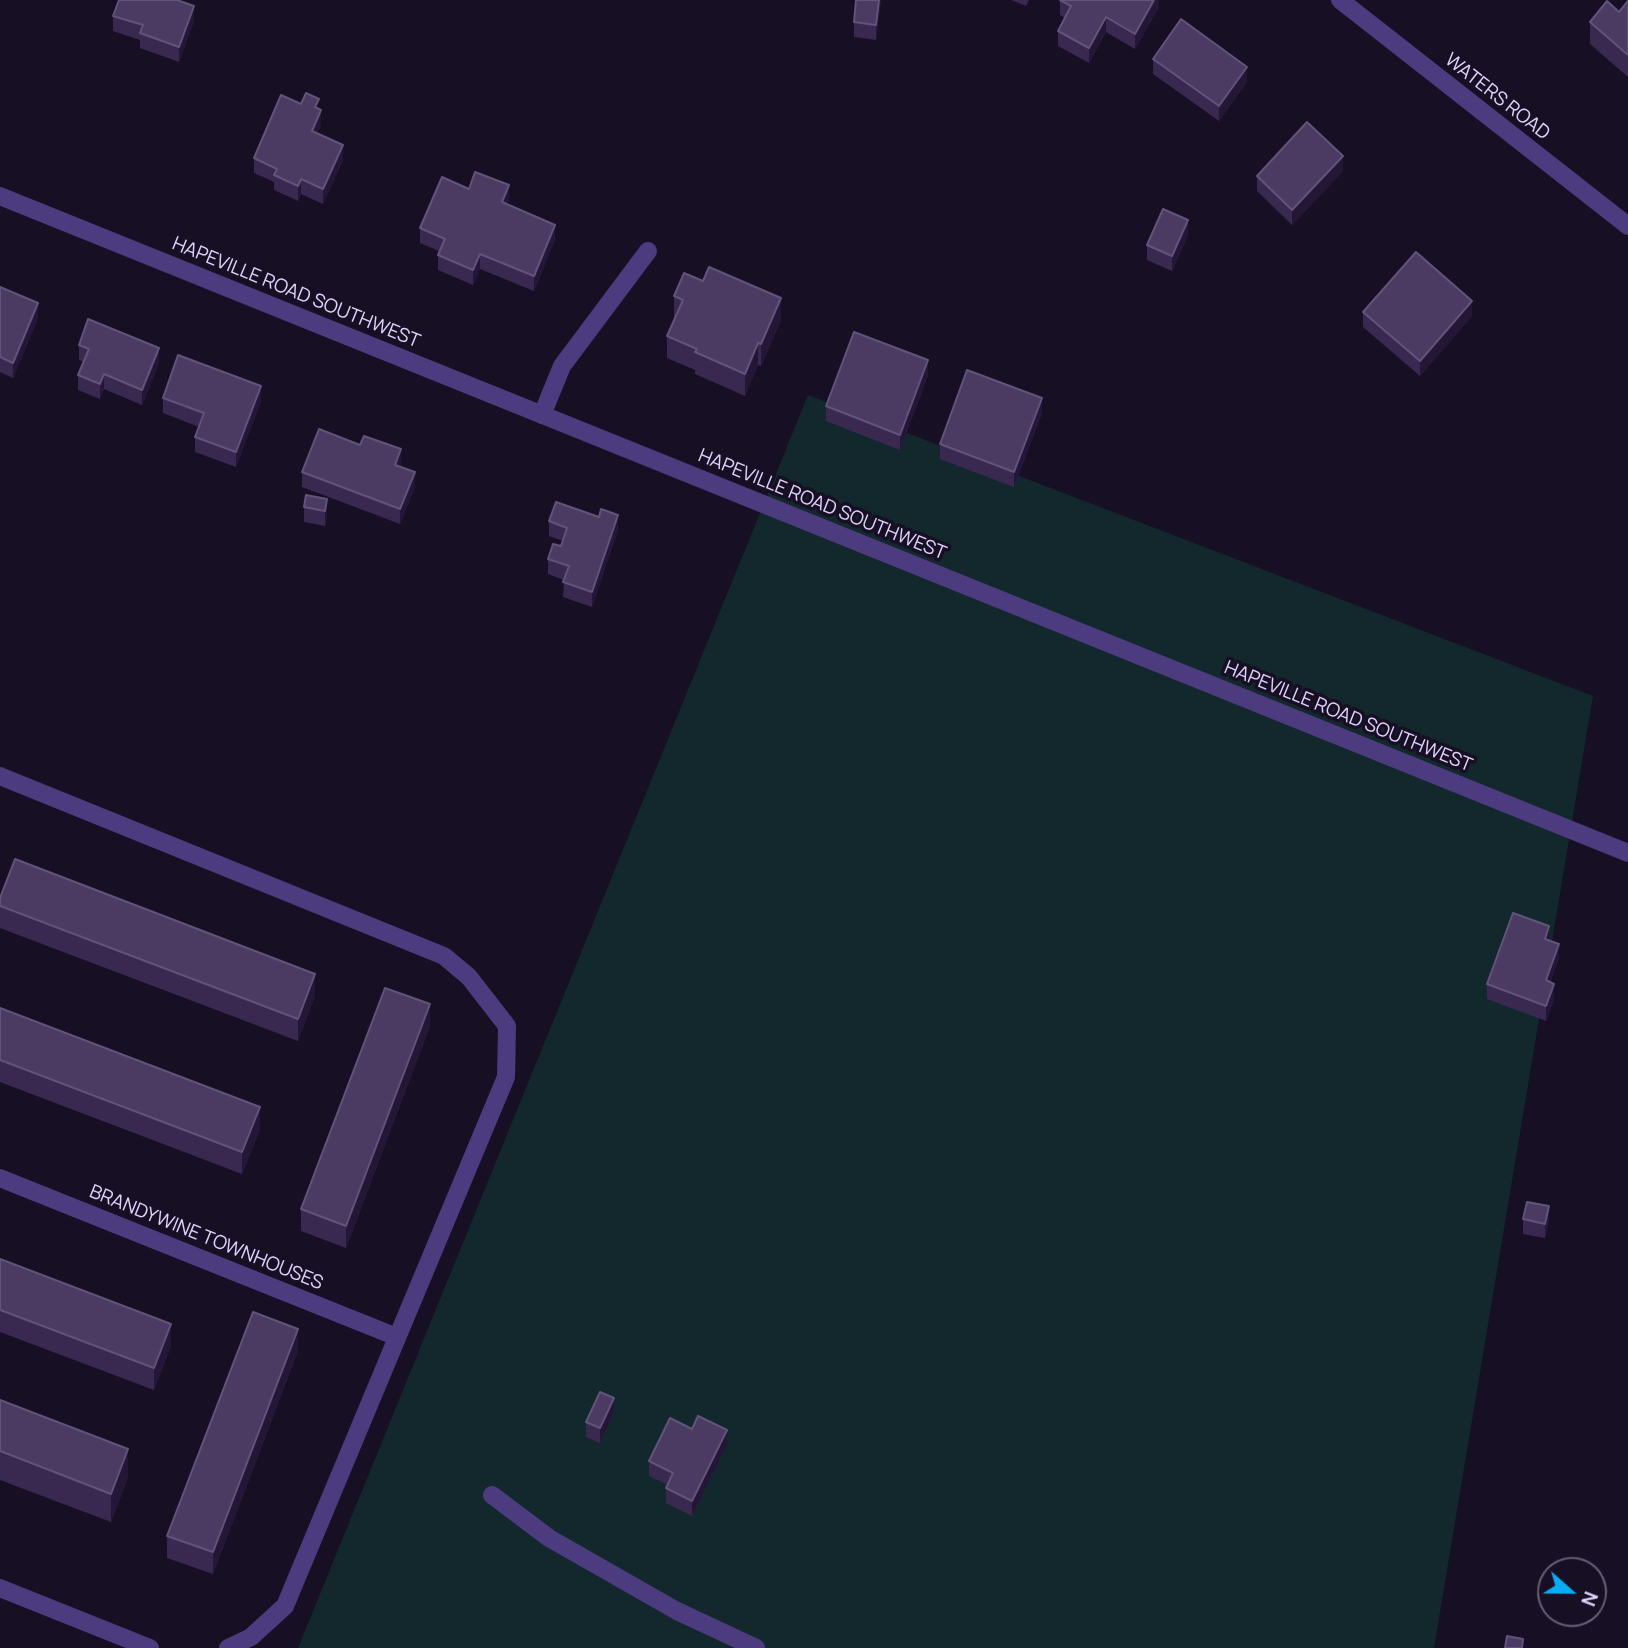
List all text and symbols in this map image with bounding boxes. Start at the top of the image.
street label: WATERS ROAD [1440,49,1554,145]
street label: HAPEVILLE ROAD SOUTHWEST [169,233,423,353]
street label: HAPEVILLE ROAD SOUTHWEST [695,445,949,565]
street label: HAPEVILLE ROAD SOUTHWEST [1221,657,1475,777]
street label: BRANDYWINE TOWNHOUSES [86,1181,326,1295]
north arrow [1537,1557,1607,1627]
text: N [1575,1588,1604,1610]

